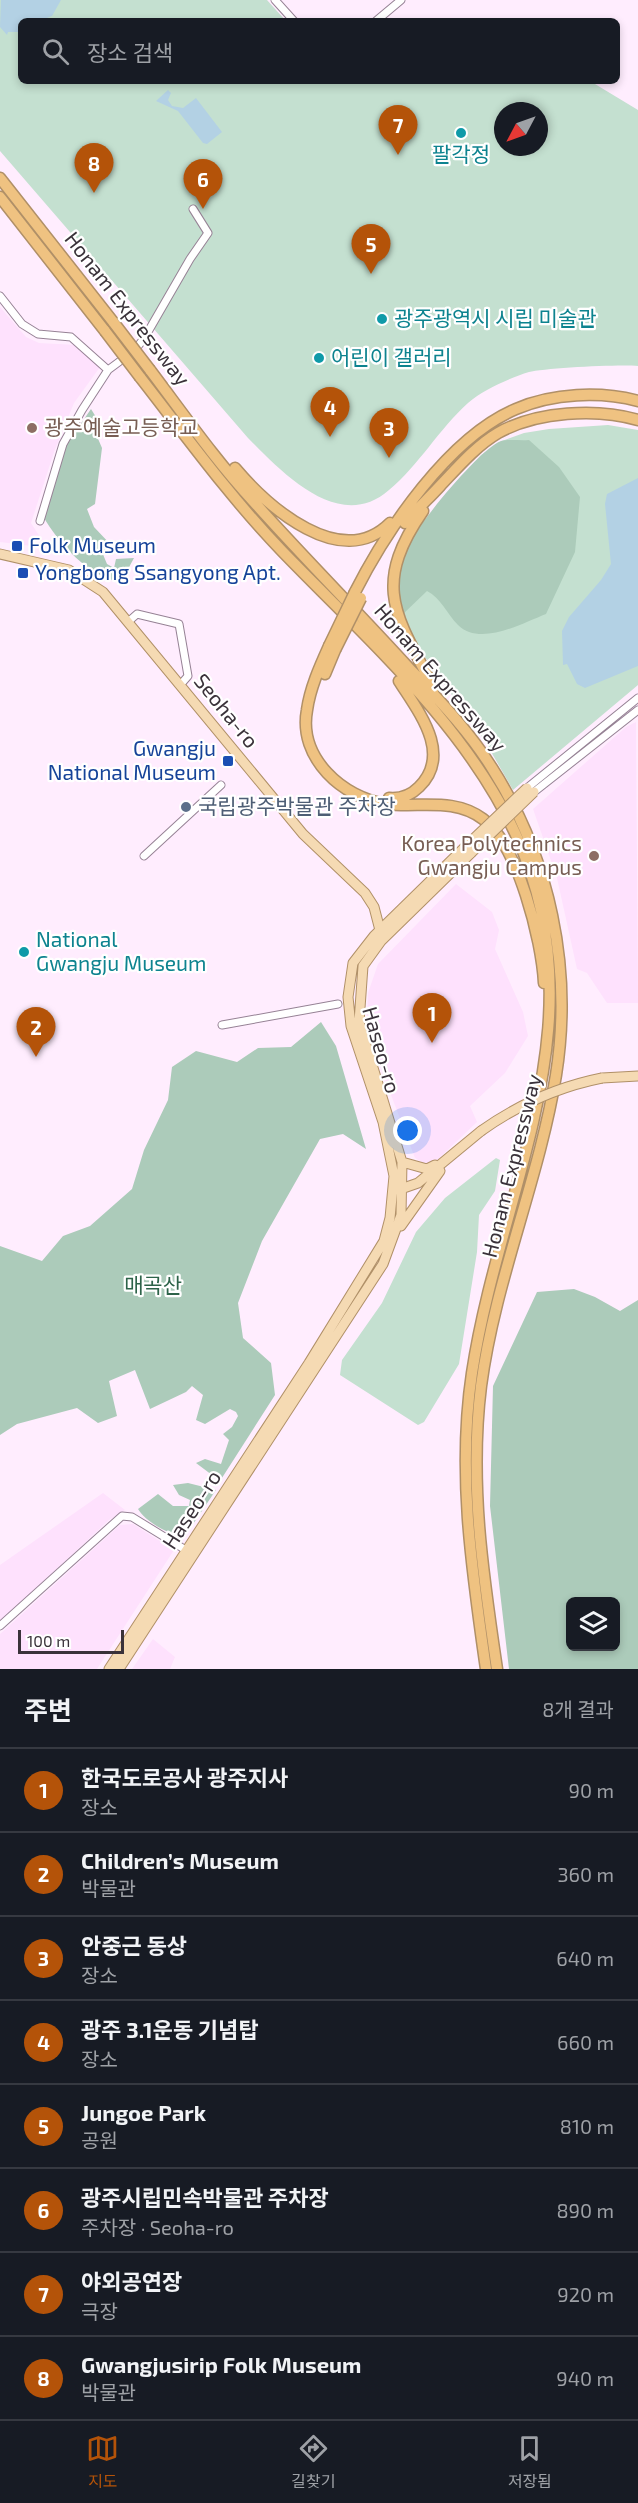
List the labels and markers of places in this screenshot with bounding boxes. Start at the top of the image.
pin: 7 [378,106,418,155]
marker: 팔각정 [454,126,468,140]
place label: 팔각정 [432,141,490,166]
pin: 8 [74,144,113,193]
pin: 6 [184,160,222,209]
pin: 5 [352,224,391,274]
place label: 광주광역시 시립 미술관 [394,305,597,330]
marker: 광주광역시 시립 미술관 [375,312,389,326]
place label: 어린이 갤러리 [331,344,452,369]
marker: 어린이 갤러리 [312,351,326,365]
pin: 4 [310,388,350,437]
pin: 3 [370,408,408,458]
place label: 광주예술고등학교 [44,414,199,439]
marker: 광주예술고등학교 [25,421,39,435]
place label: Folk Museum [29,532,156,557]
marker: Folk Museum [10,539,24,553]
place label: Yongbong Ssangyong Apt. [35,559,281,584]
marker: Yongbong Ssangyong Apt. [16,566,30,580]
place label: Gwangju National Museum [48,735,216,784]
marker: Gwangju National Museum [221,754,235,768]
place label: 국립광주박물관 주차장 [198,793,396,818]
marker: 국립광주박물관 주차장 [179,800,193,814]
place label: Korea Polytechnics Gwangju Campus [401,830,582,880]
marker: Korea Polytechnics Gwangju Campus [587,849,601,863]
place label: National Gwangju Museum [36,926,206,976]
marker: National Gwangju Museum [17,945,31,959]
pin: 1 [412,994,452,1043]
pin: 2 [16,1008,56,1057]

